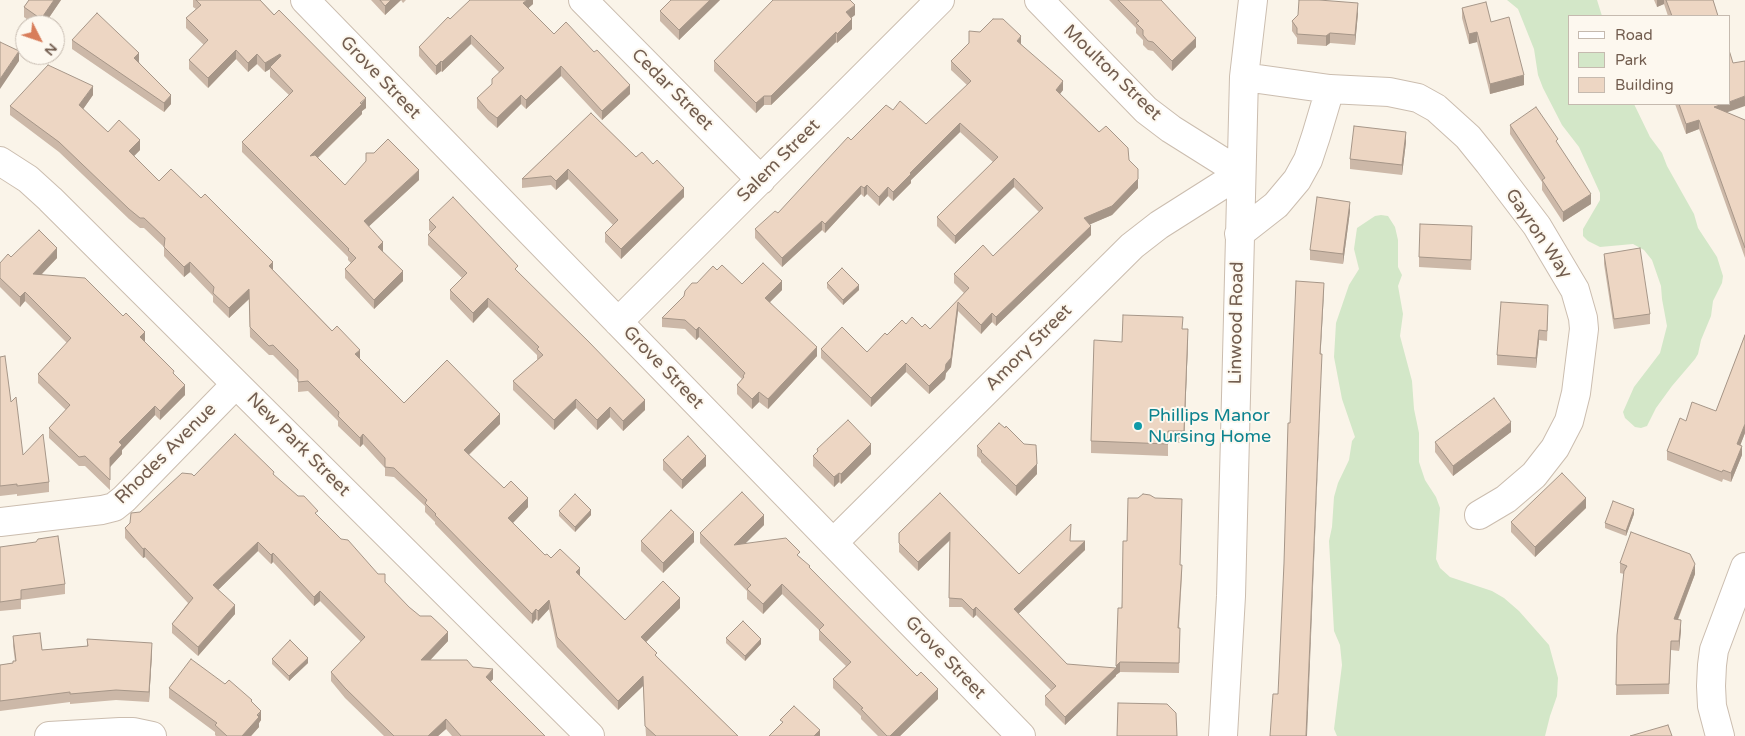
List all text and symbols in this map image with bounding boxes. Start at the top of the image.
north arrow [15,15,65,65]
legend [1568,15,1730,105]
street label: Moulton Street [1058,21,1166,125]
text: Road [1615,26,1653,44]
street label: Grove Street [335,32,425,124]
text: N [41,40,61,59]
street label: Cedar Street [627,45,717,135]
text: Park [1615,51,1647,69]
text: Building [1615,76,1674,94]
street label: Salem Street [733,115,825,207]
street label: Gayron Way [1500,185,1576,283]
street label: Linwood Road [1225,261,1249,385]
street label: Amory Street [981,300,1077,396]
street label: Grove Street [618,322,708,414]
street label: New Park Street [242,389,354,501]
street label: Rhodes Avenue [111,399,221,509]
place label: Phillips Manor Nursing Home [1148,405,1271,448]
marker: Phillips Manor Nursing Home [1132,420,1144,432]
street label: Grove Street [900,612,990,704]

